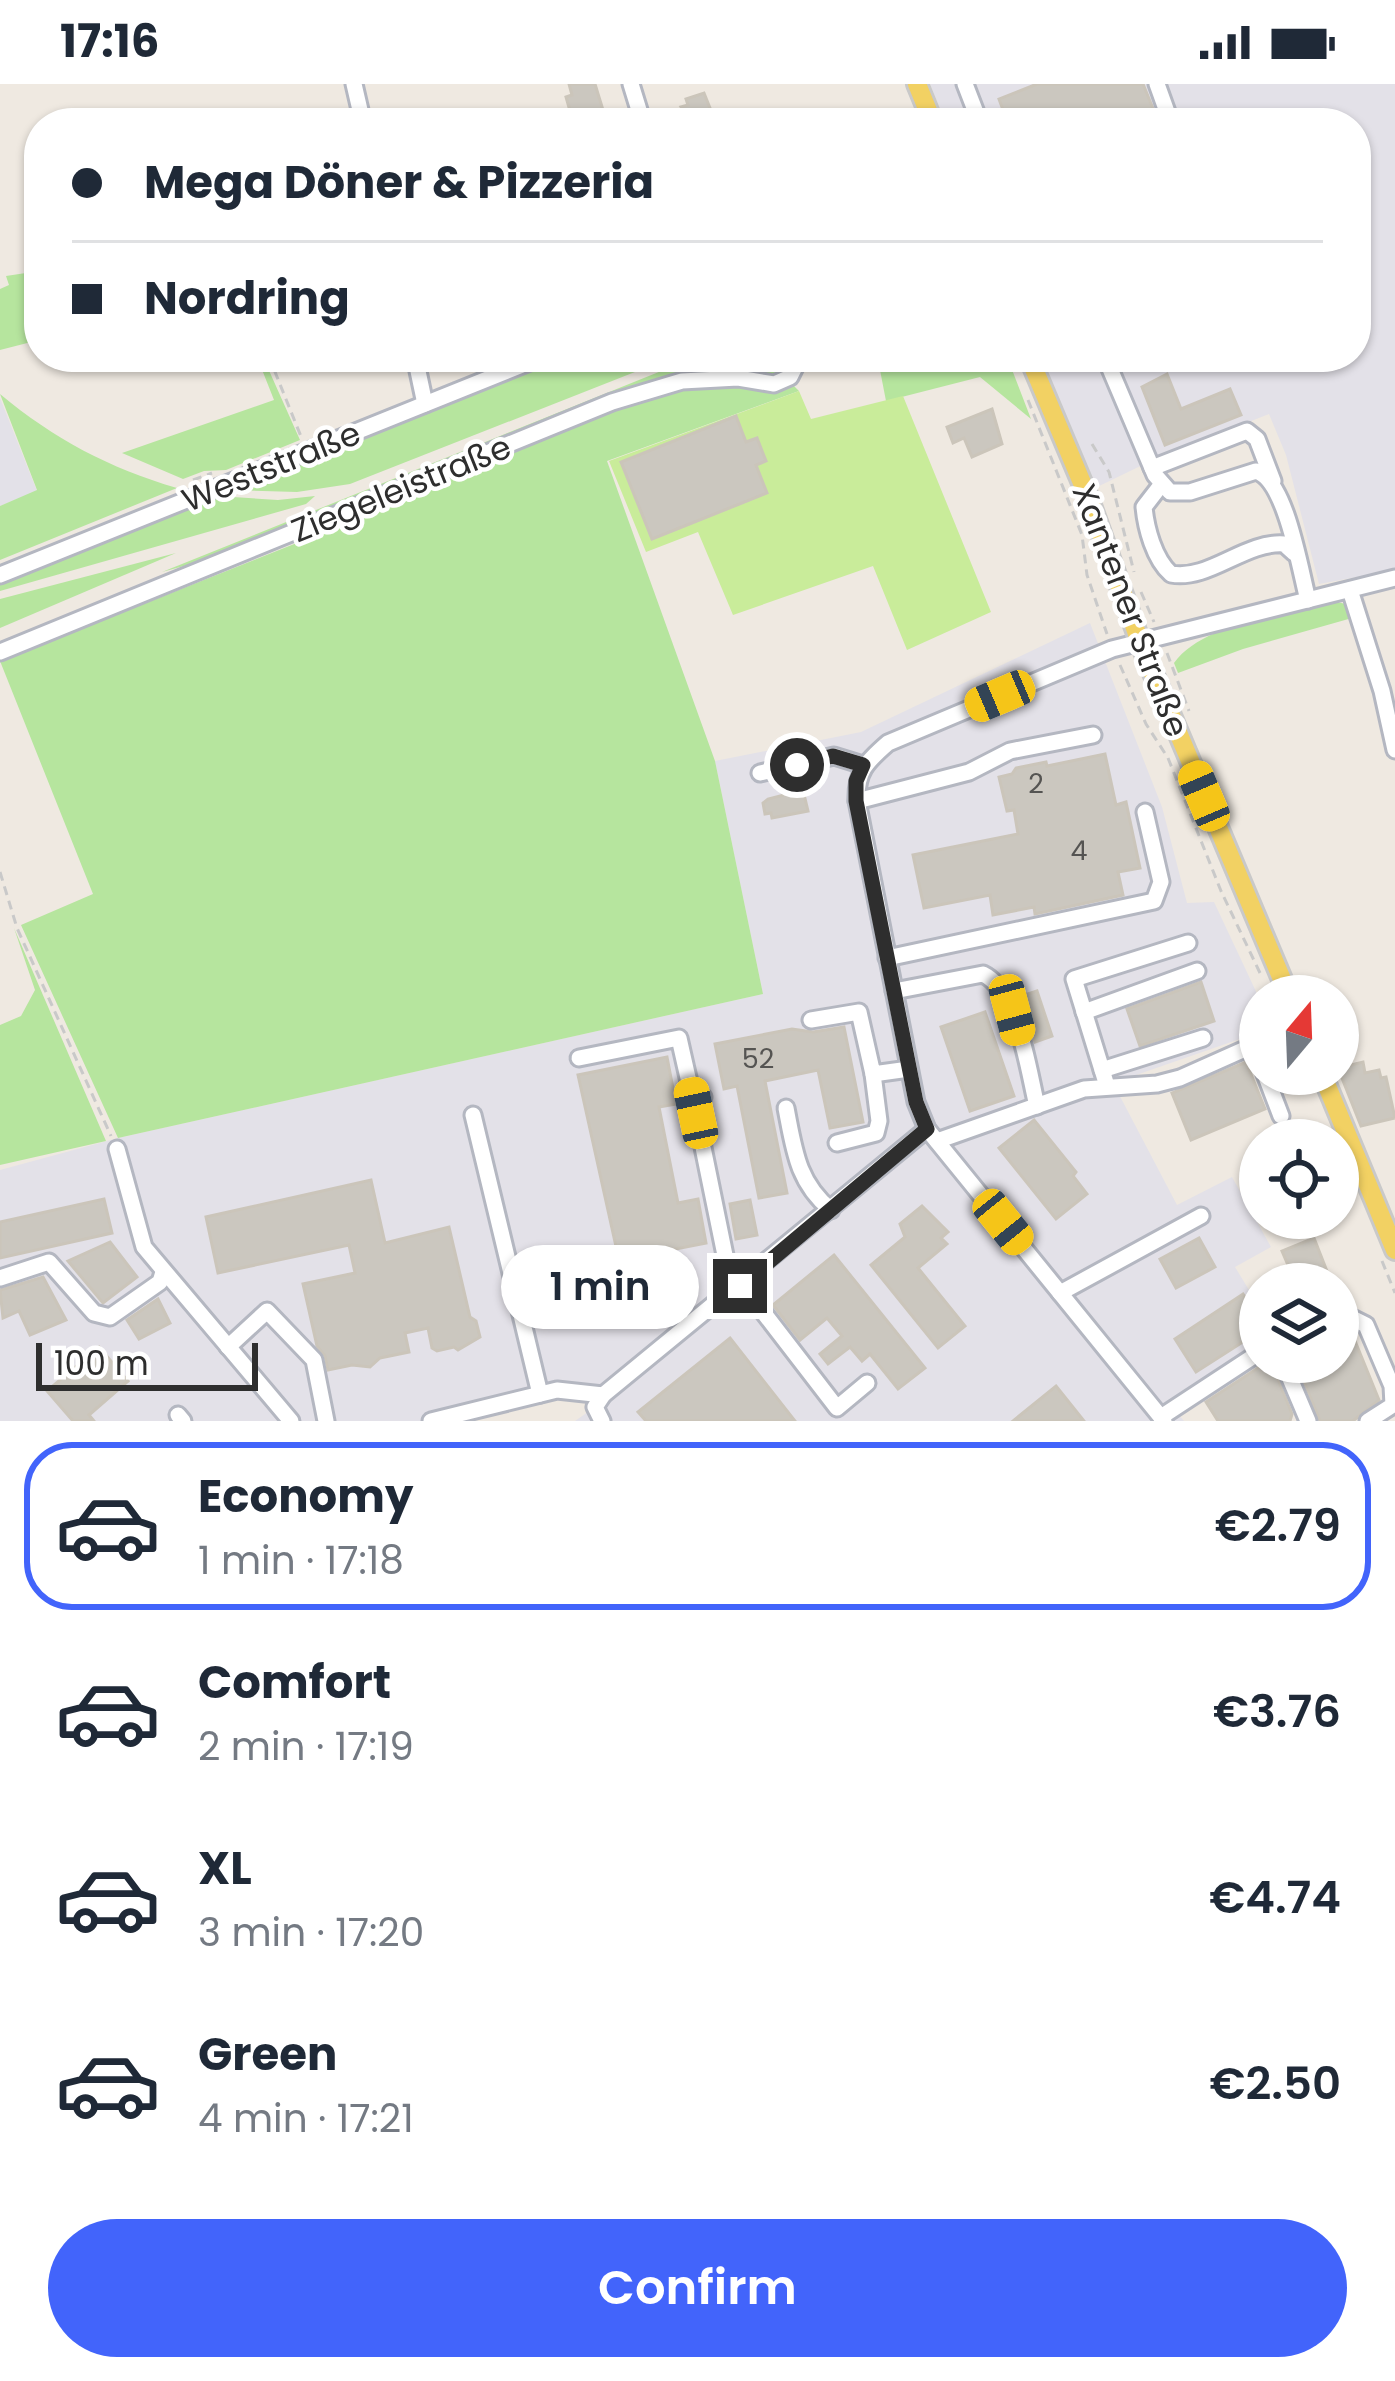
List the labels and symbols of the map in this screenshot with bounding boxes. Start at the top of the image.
street label: Weststraße [175,409,367,524]
street label: Ziegeleistraße [285,423,518,554]
street label: Xantener Straße [1061,477,1200,744]
car [960,665,1040,727]
route start [770,738,824,792]
car [1173,756,1235,836]
house number: 2 [1028,765,1044,802]
house number: 4 [1071,832,1088,869]
car [985,971,1039,1049]
north arrow [1239,975,1359,1095]
house number: 52 [742,1040,774,1077]
car [671,1074,721,1152]
car [966,1183,1040,1261]
callout: 1 min [500,1244,698,1328]
route end [713,1259,767,1313]
scale bar [36,1337,258,1390]

